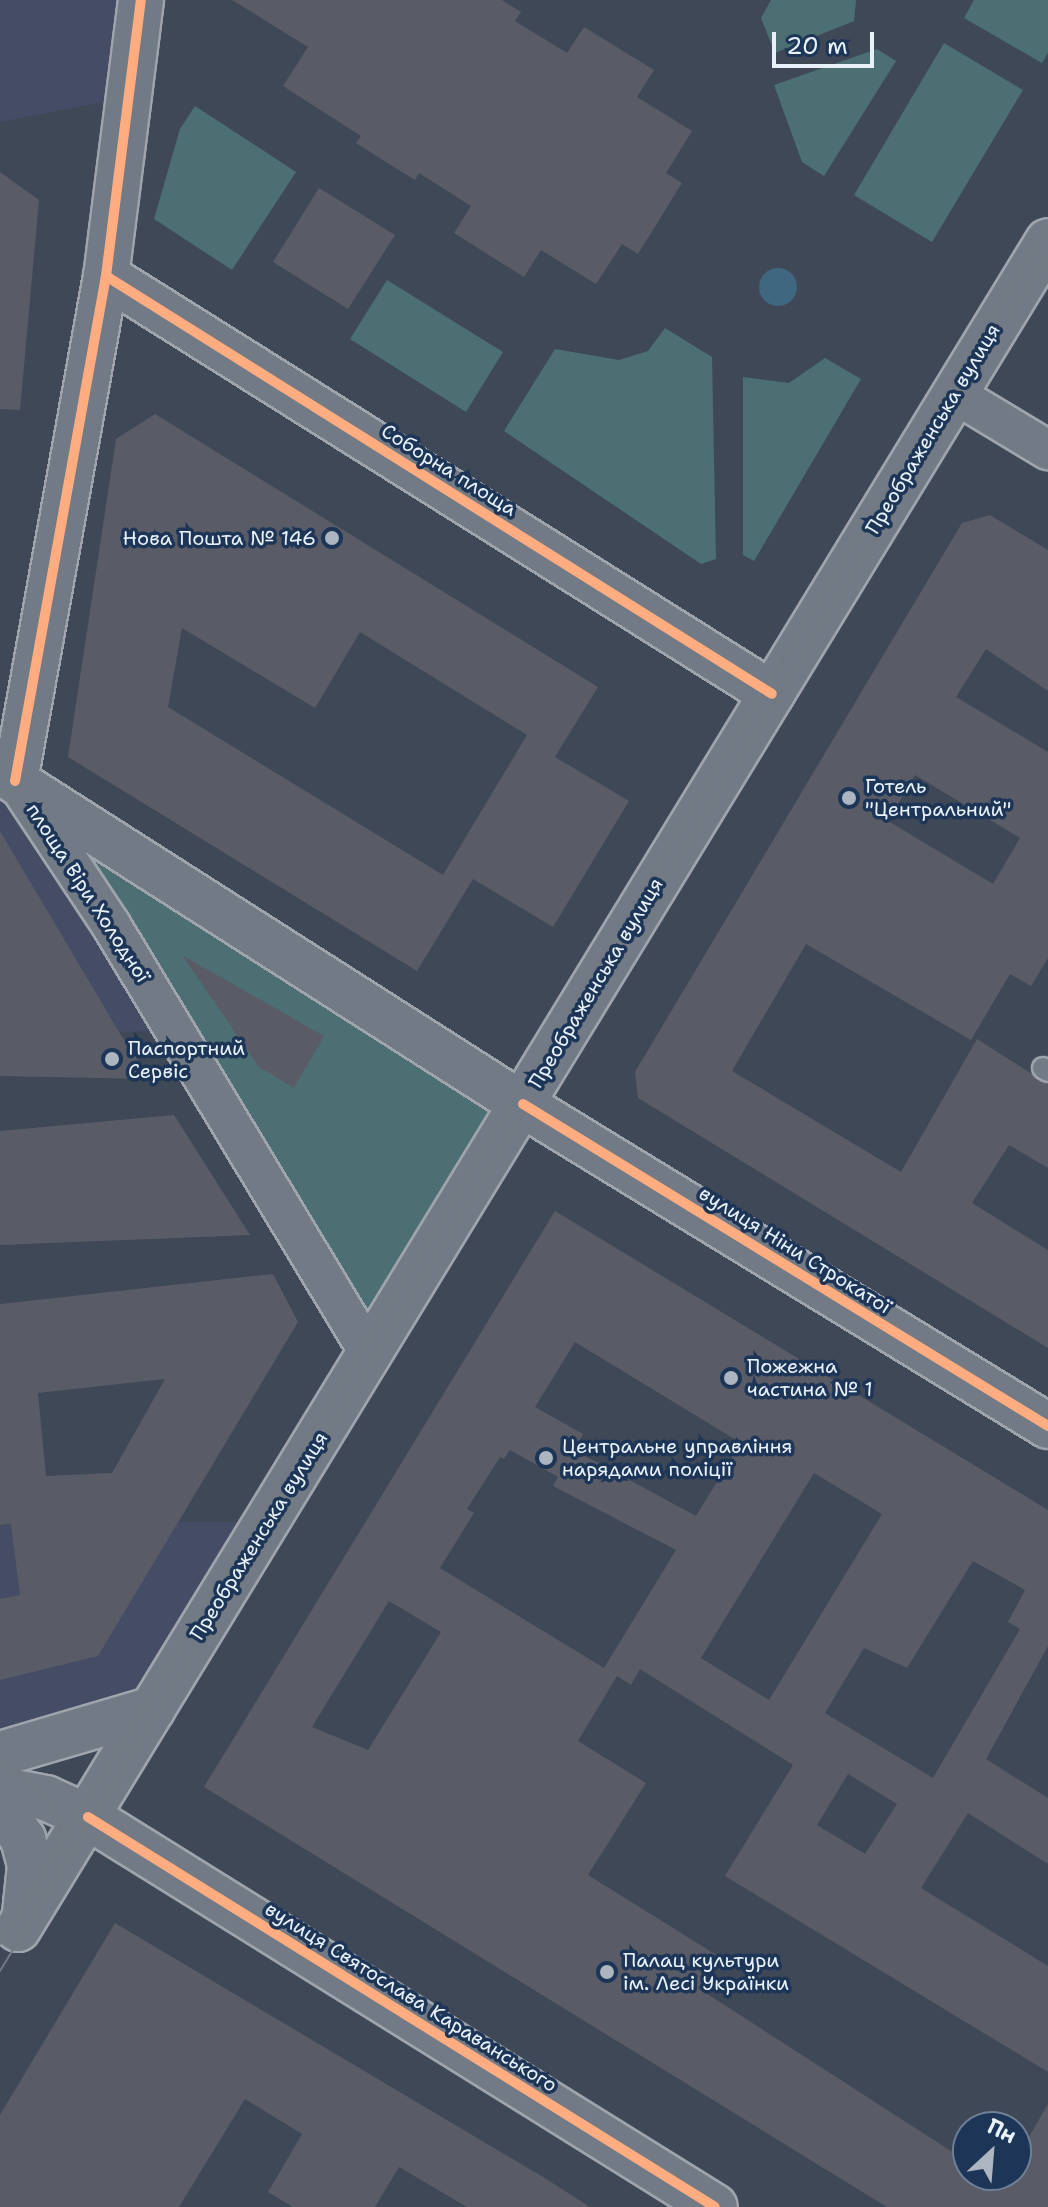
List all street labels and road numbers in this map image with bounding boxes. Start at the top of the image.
street label: Преображенська вулиця [861,320,1005,538]
street label: Соборна площа [377,419,521,521]
street label: площа Віри Холодної [21,799,155,987]
street label: Преображенська вулиця [524,874,668,1092]
street label: вулиця Ніни Строкатої [695,1181,895,1319]
street label: Преображенська вулиця [185,1427,333,1645]
street label: вулиця Святослава Караванського [260,1897,562,2097]

